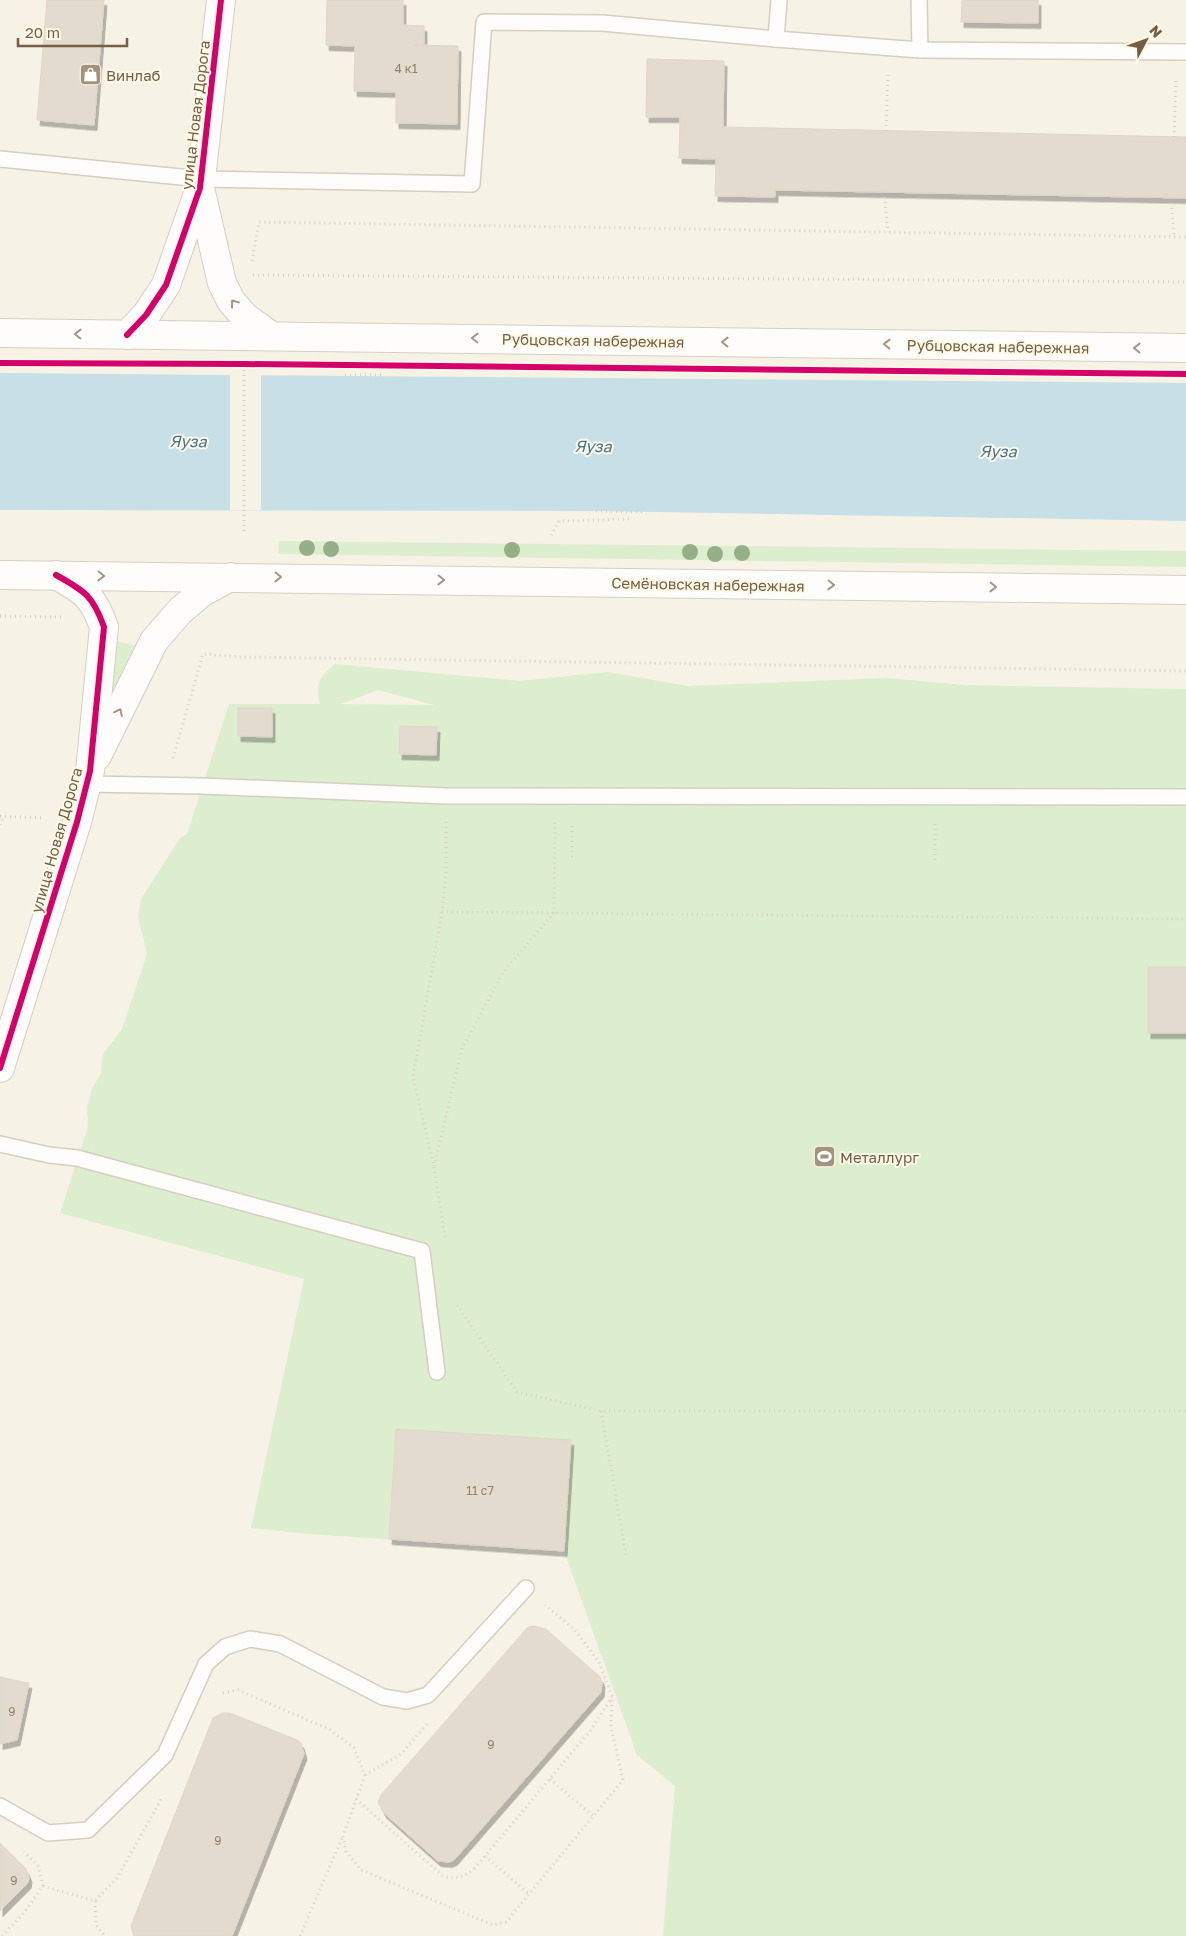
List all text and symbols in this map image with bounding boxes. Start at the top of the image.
scale bar [18,15,126,47]
north arrow [1121,15,1171,65]
text: N [1146,22,1166,41]
text: 20 m [25,23,60,41]
street label: улица Новая Дорога [177,39,213,191]
house number: 4 к1 [394,61,418,76]
shop icon: Винлаб [78,63,102,87]
place label: Винлаб [106,66,161,84]
one-way arrow [231,300,239,309]
one-way arrow [74,329,82,339]
street label: Рубцовская набережная [502,329,684,351]
one-way arrow [471,333,478,343]
street label: Рубцовская набережная [907,335,1089,357]
one-way arrow [721,337,728,347]
one-way arrow [883,339,891,349]
one-way arrow [1133,342,1141,353]
water label: Яуза [169,431,208,451]
water label: Яуза [574,436,613,456]
water label: Яуза [979,441,1018,461]
one-way arrow [98,571,105,581]
one-way arrow [275,572,283,583]
street label: Семёновская набережная [611,573,805,595]
one-way arrow [438,575,445,585]
one-way arrow [827,580,835,591]
one-way arrow [990,582,997,592]
one-way arrow [113,708,123,717]
street label: улица Новая Дорога [27,765,85,915]
sports icon: Металлург [812,1145,836,1169]
place label: Металлург [840,1148,919,1166]
house number: 11 с7 [466,1483,494,1498]
house number: 9 [8,1704,16,1719]
house number: 9 [487,1737,495,1752]
house number: 9 [214,1833,222,1848]
house number: 9 [10,1873,18,1888]

